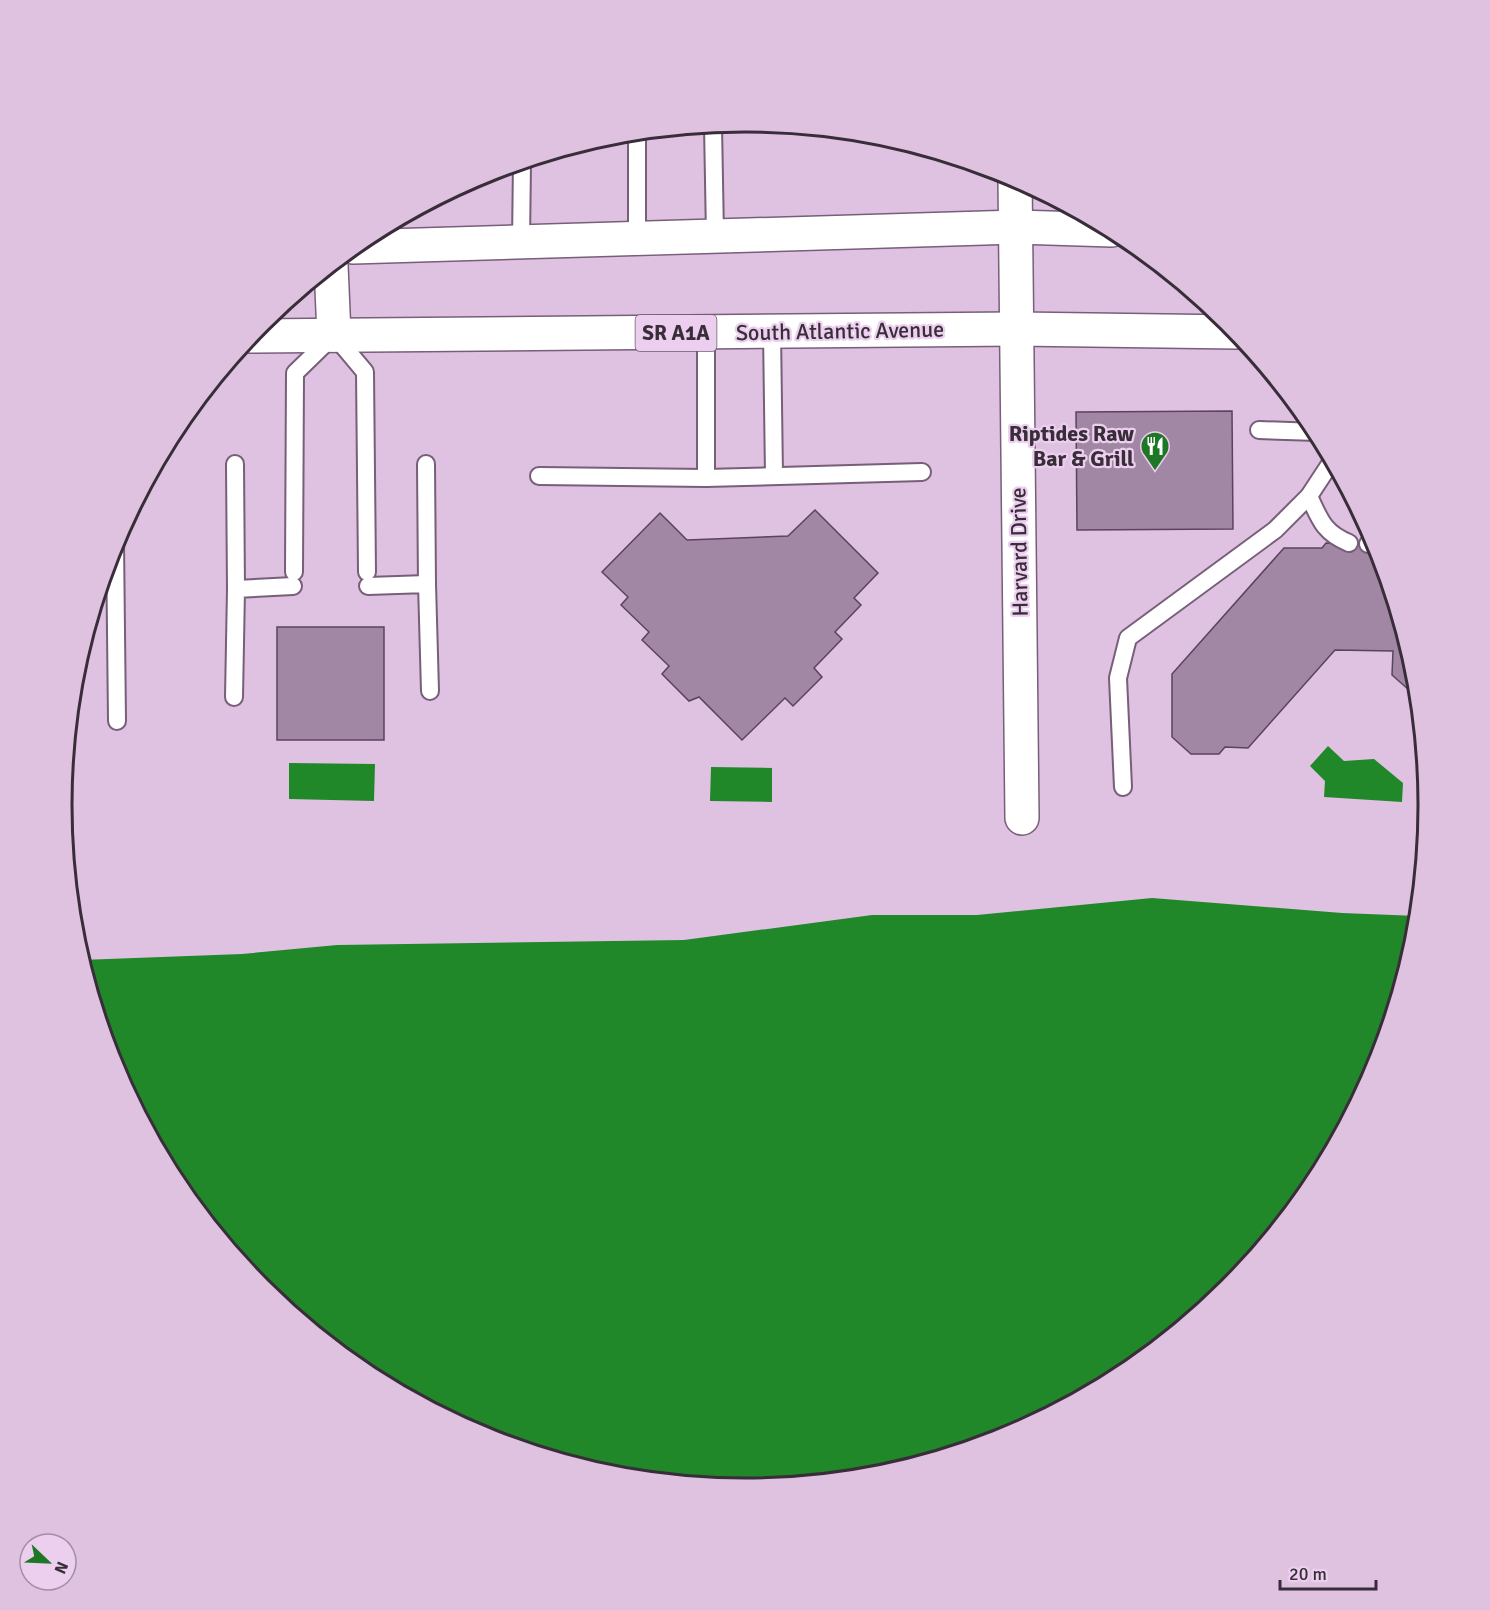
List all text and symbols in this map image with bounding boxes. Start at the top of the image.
road number: SR A1A [636,315,716,351]
street label: South Atlantic Avenue [736,316,944,346]
place label: Riptides Raw Bar & Grill [1009,420,1134,472]
restaurant icon: Riptides Raw Bar & Grill [1139,430,1171,472]
street label: Harvard Drive [1004,487,1034,617]
north arrow [18,1532,78,1592]
scale bar [1280,1553,1376,1591]
text: N [50,1558,72,1577]
text: 20 m [1289,1563,1327,1585]

